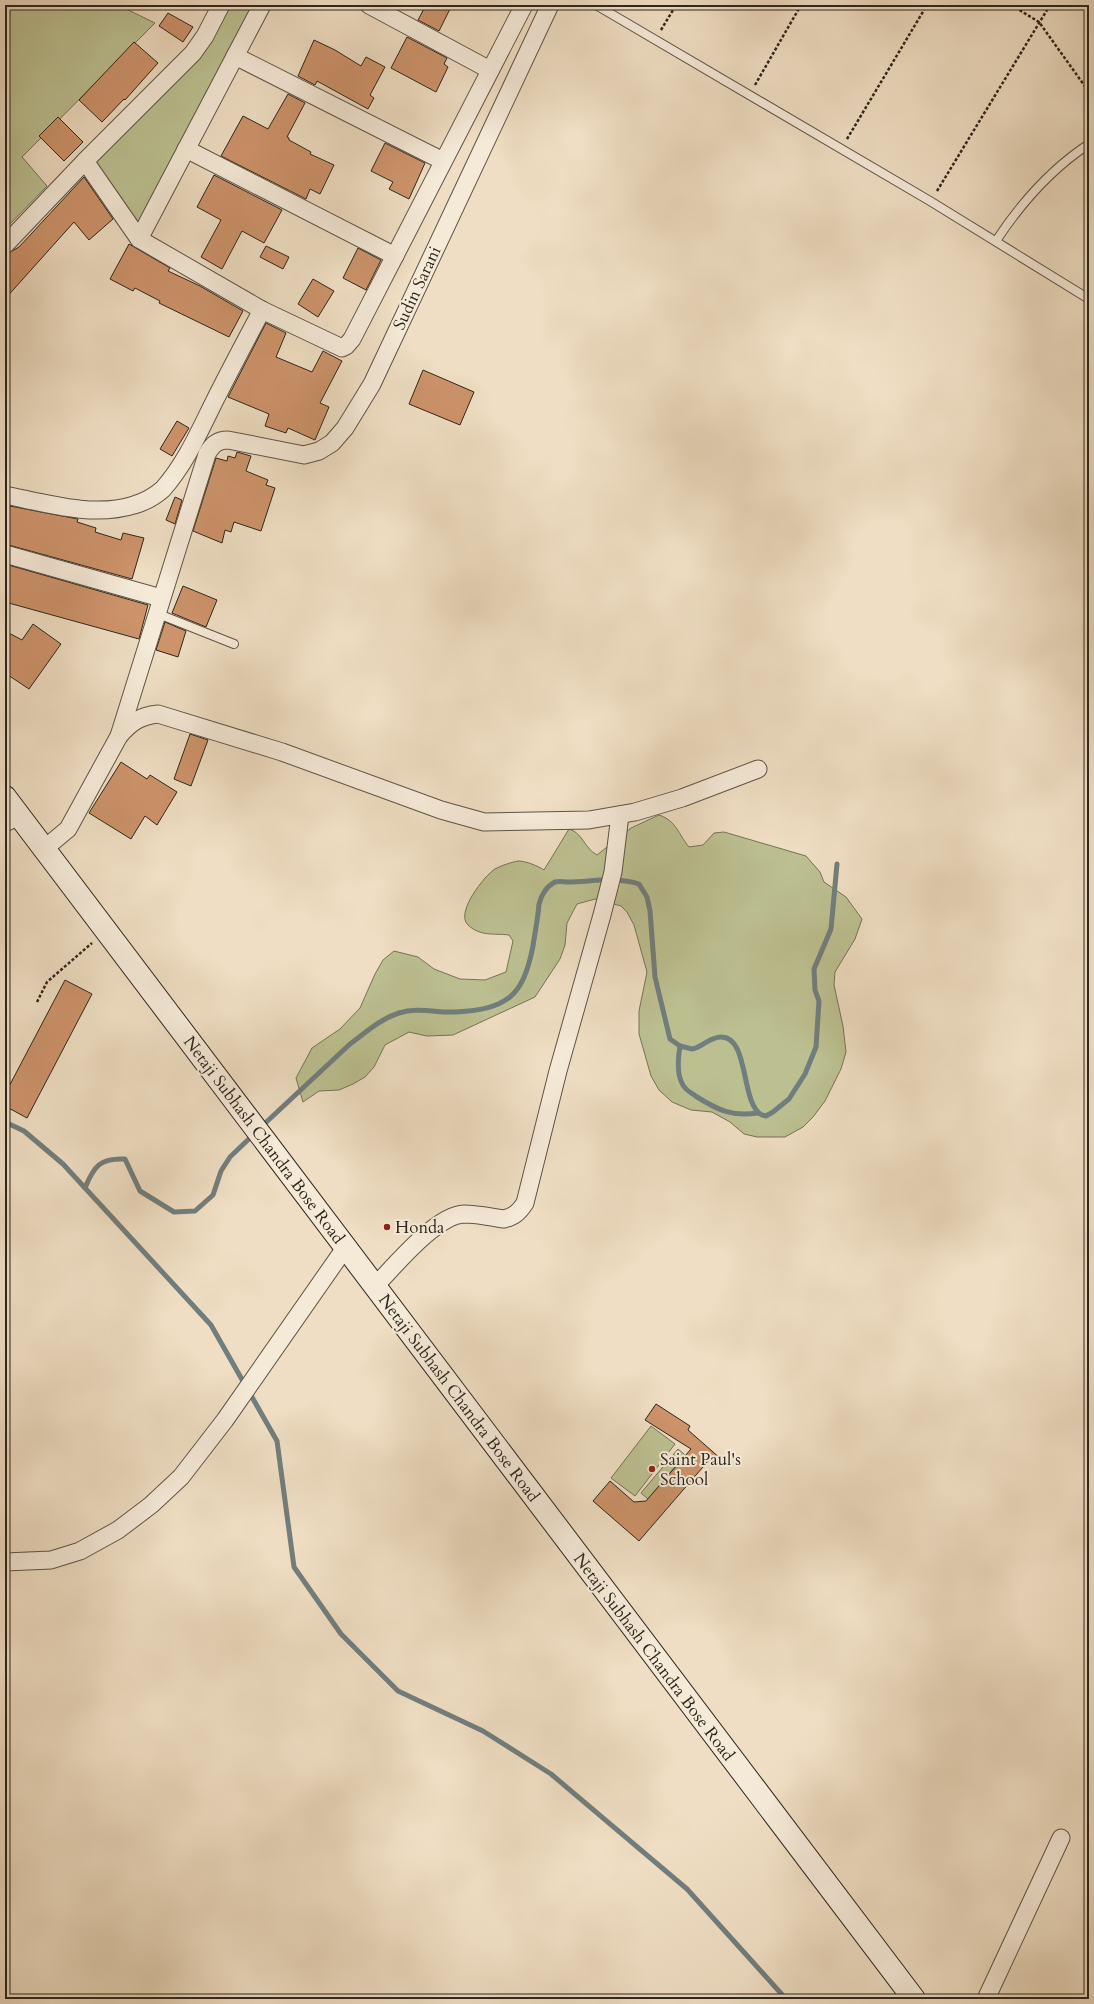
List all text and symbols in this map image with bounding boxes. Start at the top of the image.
street label: Sudin Sarani [388,242,446,334]
street label: Netaji Subhash Chandra Bose Road [178,1031,350,1249]
place label: Honda [395,1216,445,1239]
marker: Honda [382,1222,392,1232]
street label: Netaji Subhash Chandra Bose Road [373,1289,545,1507]
place label: Saint Paul's School [660,1448,741,1491]
marker: Saint Paul's School [647,1464,657,1474]
street label: Netaji Subhash Chandra Bose Road [568,1548,740,1766]

